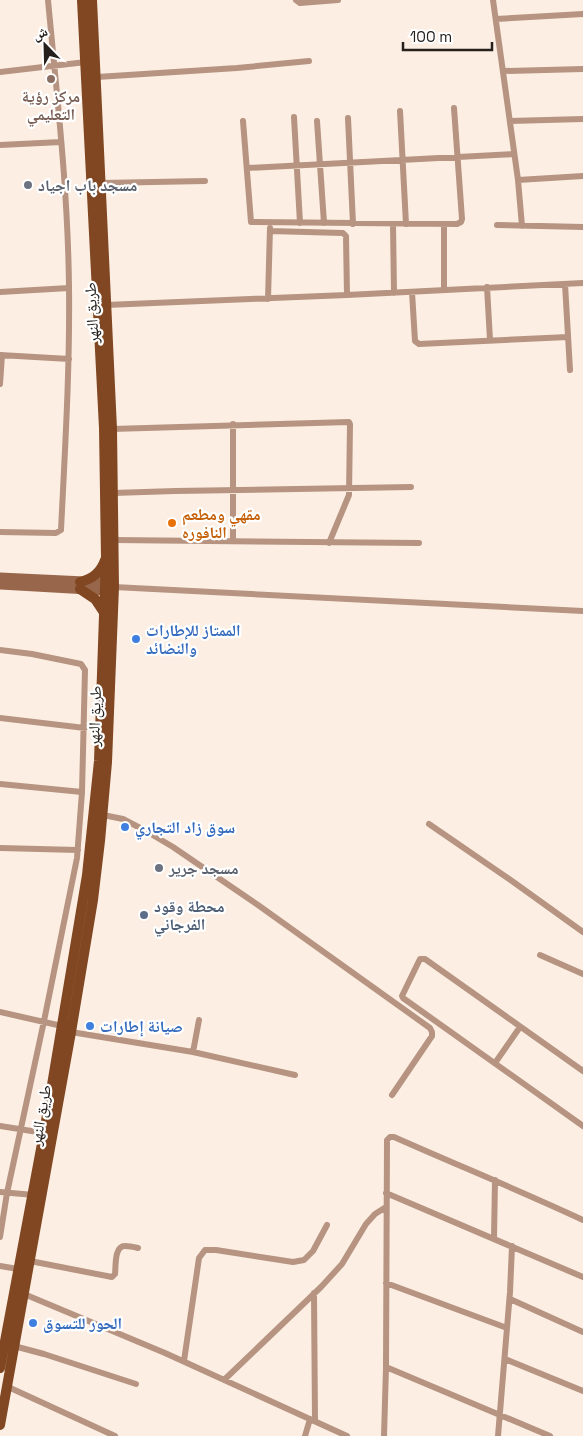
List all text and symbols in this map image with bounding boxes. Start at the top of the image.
north arrow [20,20,70,70]
scale bar [403,20,492,52]
text: ش [30,22,50,44]
text: 100 m [410,27,452,46]
marker: مركز رؤية التعليمي [45,73,57,85]
place label: مركز رؤية التعليمي [22,86,80,127]
place label: مسجد باب اجياد [38,175,137,196]
marker: مسجد باب اجياد [22,179,34,191]
street label: طريق النهر [79,282,104,345]
place label: مقهي ومطعم النافوره [182,504,260,543]
marker: مقهي ومطعم النافوره [166,517,178,529]
place label: الممتاز للإطارات والنضائد [146,620,240,659]
marker: الممتاز للإطارات والنضائد [130,633,142,645]
street label: طريق النهر [83,685,106,748]
place label: سوق زاد التجاري [135,817,235,840]
marker: سوق زاد التجاري [119,821,131,833]
place label: مسجد جرير [168,858,239,879]
marker: مسجد جرير [153,862,165,874]
place label: محطة وقود الفرجاني [154,896,224,937]
marker: محطة وقود الفرجاني [138,909,150,921]
place label: صيانة إطارات [100,1016,183,1037]
marker: صيانة إطارات [84,1020,96,1032]
street label: طريق النهر [25,1083,56,1148]
place label: الحور للتسوق [43,1313,122,1334]
marker: الحور للتسوق [27,1317,39,1329]

